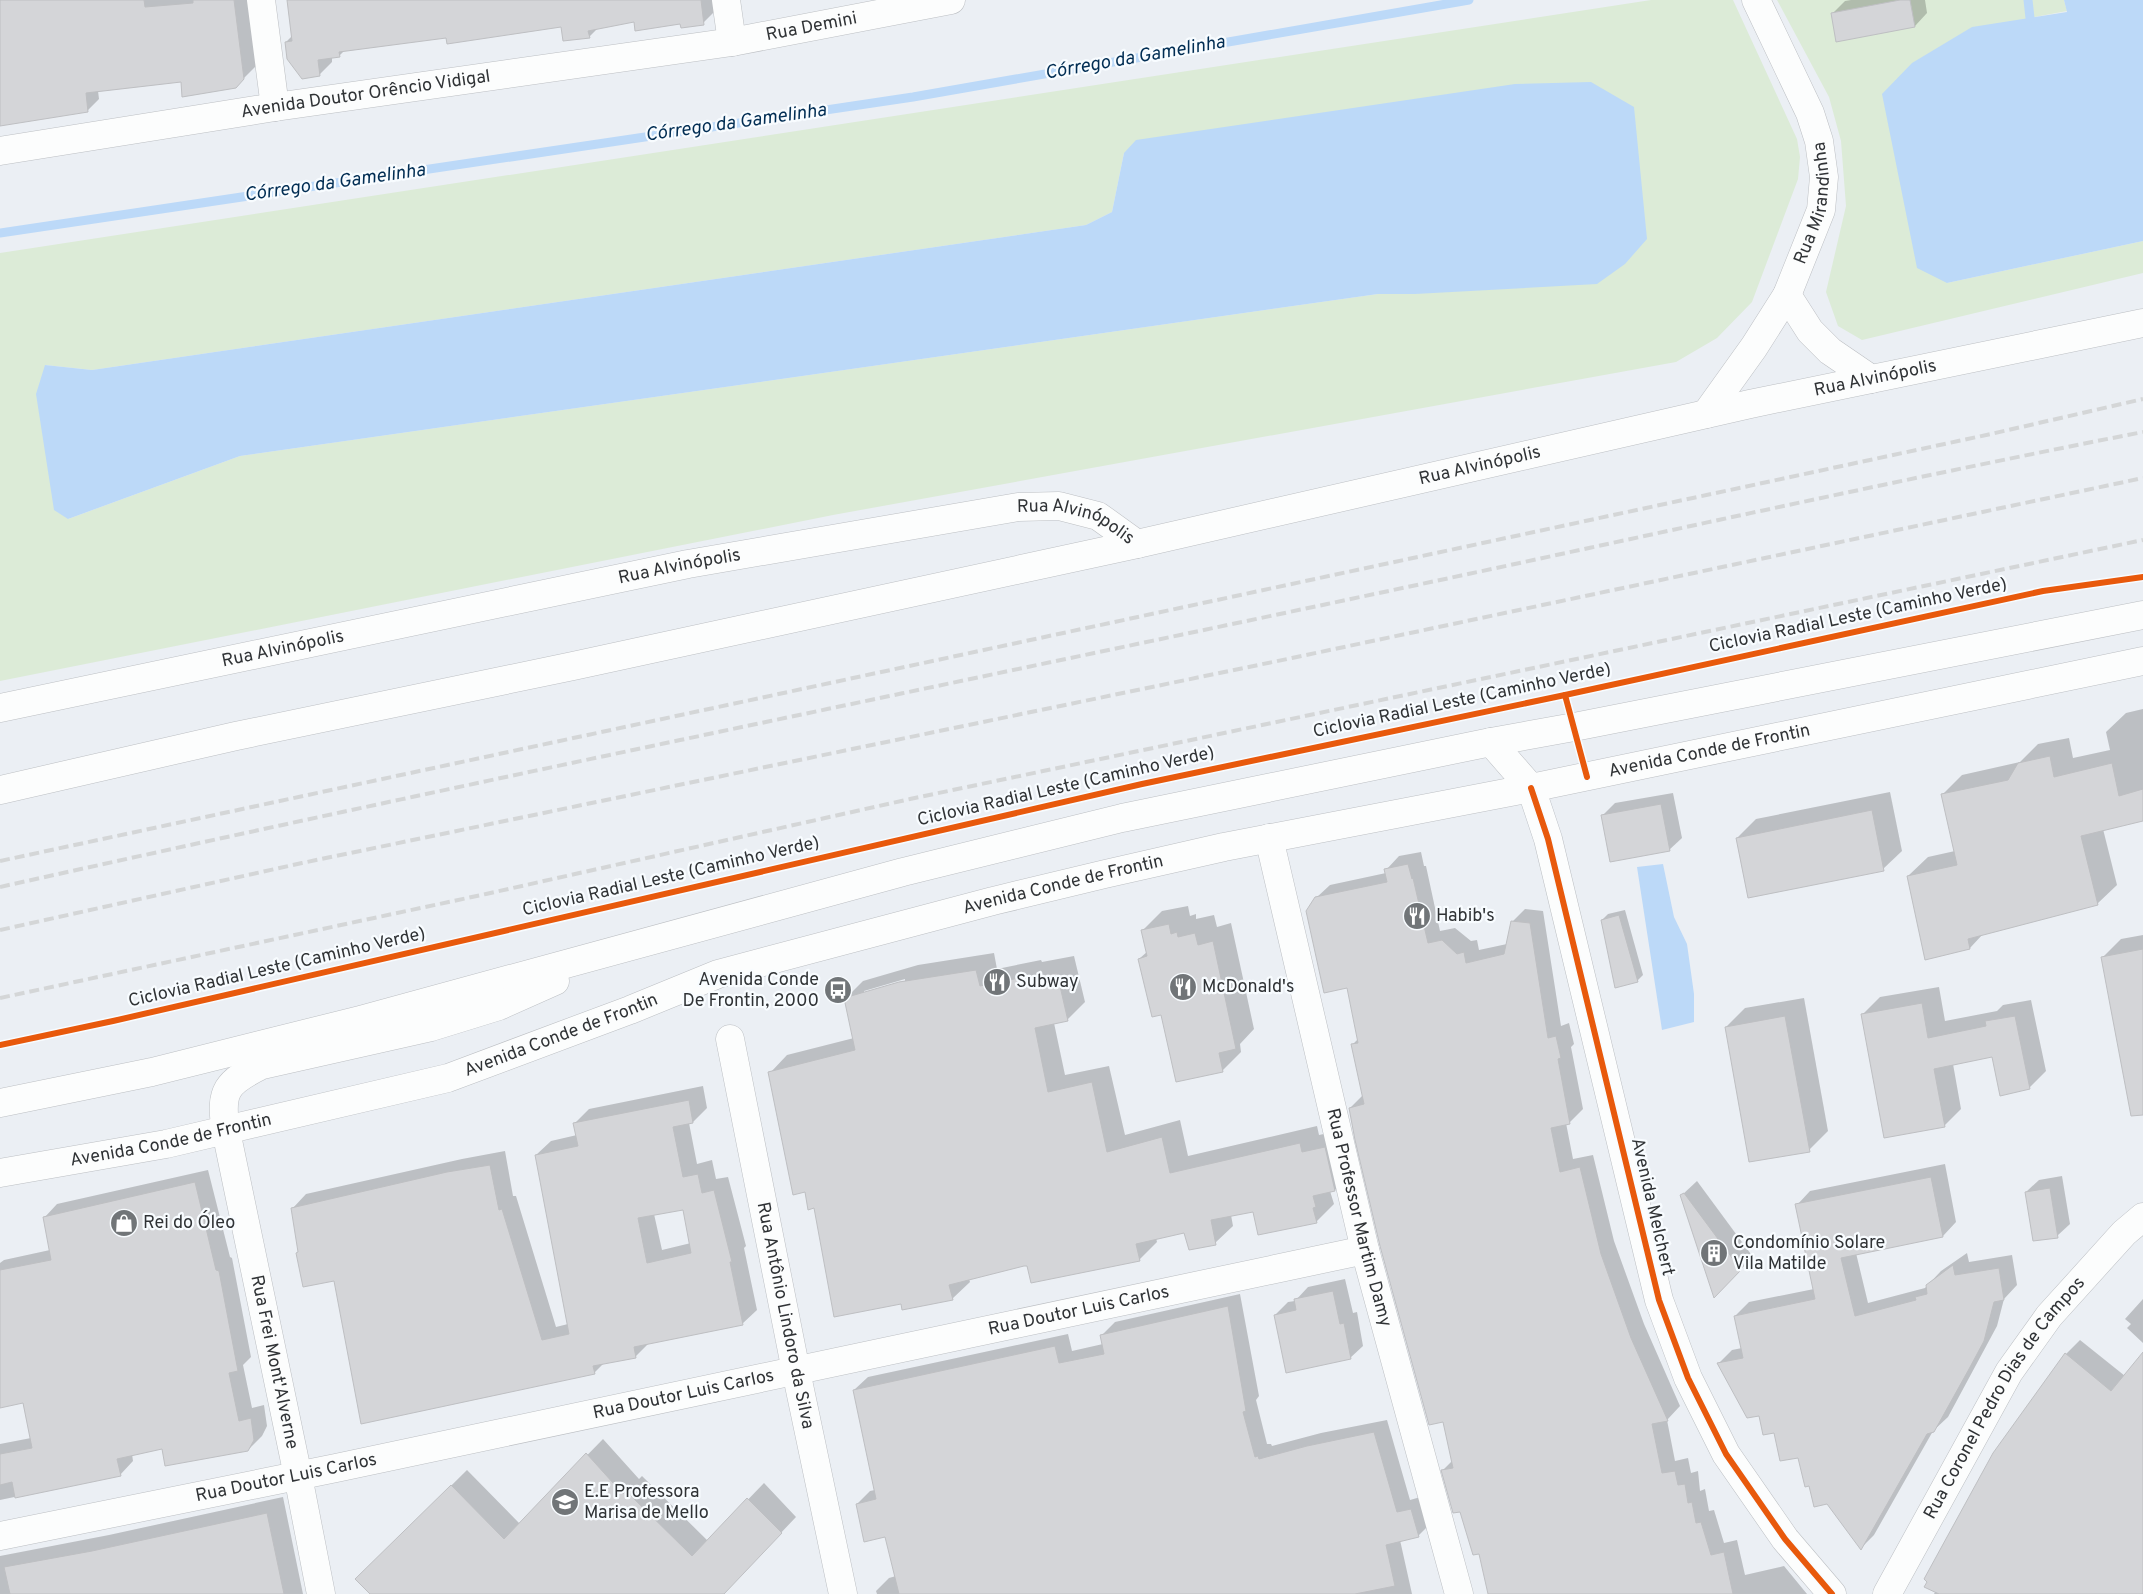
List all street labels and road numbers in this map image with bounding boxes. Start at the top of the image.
street label: Rua Demini [764,7,859,47]
street label: Avenida Doutor Orêncio Vidigal [239,65,492,124]
street label: Rua Mirandinha [1789,140,1836,268]
street label: Rua Alvinópolis [1812,354,1938,402]
street label: Rua Alvinópolis [1417,441,1543,491]
street label: Rua Alvinópolis [1017,494,1139,550]
street label: Rua Alvinópolis [616,544,742,590]
street label: Ciclovia Radial Leste (Caminho Verde) [1707,573,2009,659]
street label: Rua Alvinópolis [220,625,346,673]
street label: Ciclovia Radial Leste (Caminho Verde) [1311,658,1613,744]
street label: Avenida Conde de Frontin [1606,719,1812,783]
street label: Ciclovia Radial Leste (Caminho Verde) [915,742,1217,832]
street label: Ciclovia Radial Leste (Caminho Verde) [520,832,822,922]
street label: Avenida Conde de Frontin [960,850,1166,920]
street label: Ciclovia Radial Leste (Caminho Verde) [126,923,428,1013]
street label: Avenida Conde de Frontin [461,988,661,1082]
street label: Rua Professor Martim Damy [1321,1106,1397,1329]
street label: Avenida Conde de Frontin [68,1108,274,1172]
street label: Avenida Melchert [1625,1136,1679,1278]
street label: Rua Antônio Lindoro da Silva [751,1200,819,1431]
street label: Rua Coronel Pedro Dias de Campos [1919,1272,2090,1523]
street label: Rua Frei Mont'Alverne [245,1273,304,1451]
street label: Rua Doutor Luis Carlos [986,1280,1171,1341]
street label: Rua Doutor Luis Carlos [591,1364,776,1425]
street label: Rua Doutor Luis Carlos [193,1448,379,1508]

